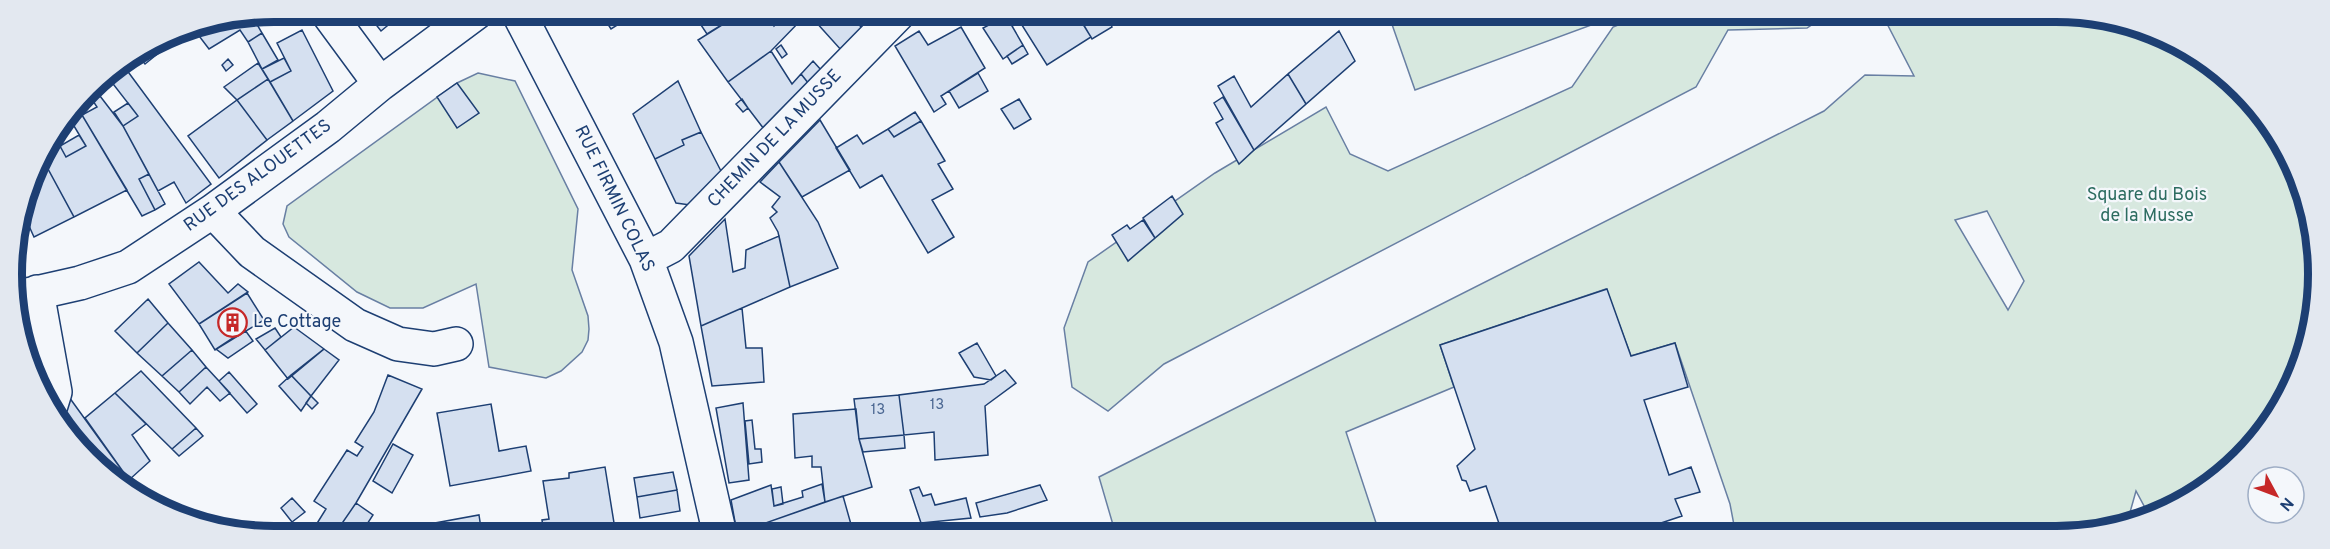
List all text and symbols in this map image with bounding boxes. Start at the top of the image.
street label: CHEMIN DE LA MUSSE [703,65,847,213]
street label: RUE DES ALOUETTES [180,115,336,237]
street label: RUE FIRMIN COLAS [569,122,659,276]
park label: Square du Bois de la Musse [2087,184,2207,228]
building icon: Le Cottage [216,306,248,338]
place label: Le Cottage [253,311,341,334]
house number: 13 [930,396,944,415]
house number: 13 [871,401,885,420]
north arrow [2246,465,2306,525]
text: N [2274,493,2297,514]

